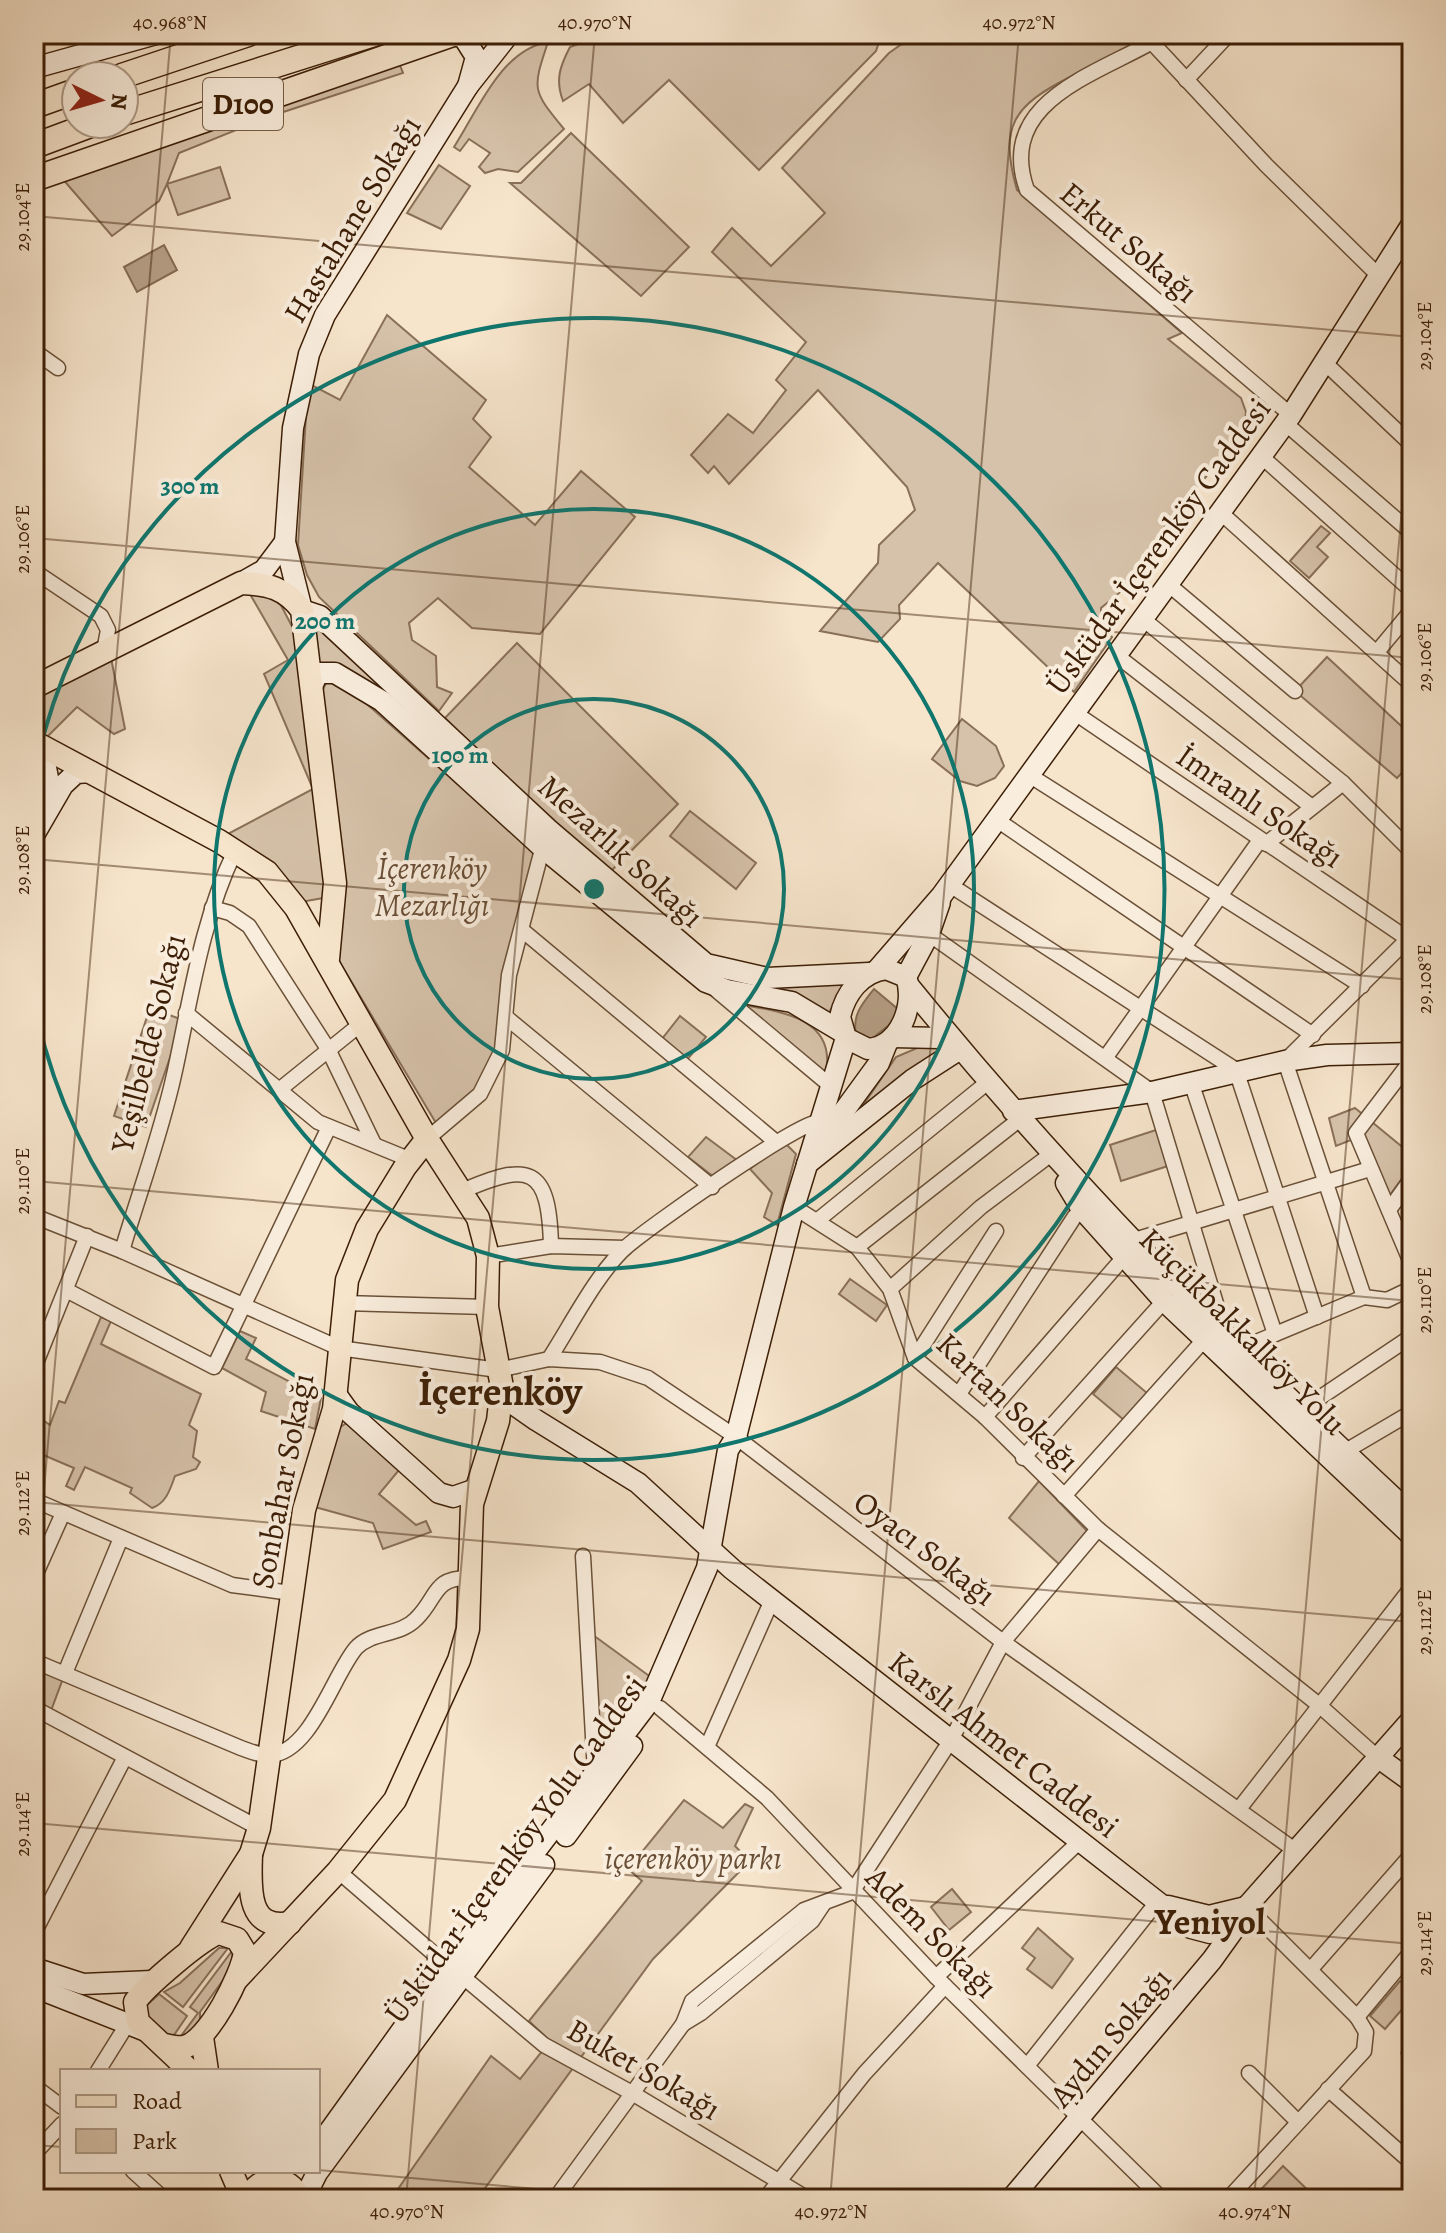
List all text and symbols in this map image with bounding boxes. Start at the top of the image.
text: 40.968°N [133,9,207,36]
text: 40.970°N [558,9,632,36]
text: 40.972°N [982,9,1056,36]
north arrow [60,60,140,140]
road number: D100 [203,78,283,130]
text: N [103,92,135,111]
street label: Hastahane Sokağı [273,107,431,331]
street label: Erkut Sokağı [1051,171,1207,313]
text: 29.104°E [9,182,36,252]
text: 29.104°E [1411,301,1438,371]
street label: Üsküdar İçerenköy Caddesi [1035,388,1281,704]
text: 300 m [161,470,219,502]
text: 29.106°E [9,504,36,574]
text: 200 m [295,605,355,637]
text: 29.106°E [1411,622,1438,692]
street label: İmranlı Sokağı [1168,734,1352,878]
text: 100 m [431,739,489,771]
street label: Mezarlık Sokağı [529,765,713,937]
text: 29.108°E [9,825,36,895]
park label: İçerenköy Mezarlığı [375,846,489,927]
centre of rings [580,875,608,903]
street label: Yeşilbelde Sokağı [99,929,196,1158]
text: 29.108°E [1411,944,1438,1014]
text: 29.110°E [9,1148,36,1214]
street label: Küçükbakkalköy Yolu [1130,1218,1357,1445]
text: 29.110°E [1411,1267,1438,1333]
street label: Kartan Sokağı [927,1322,1089,1482]
district label: İçerenköy [418,1364,583,1419]
street label: Sonbahar Sokağı [240,1369,324,1593]
text: 29.112°E [9,1470,36,1536]
street label: Oyacı Sokağı [845,1480,1005,1616]
text: 29.112°E [1411,1589,1438,1655]
street label: Karslı Ahmet Caddesi [880,1640,1128,1848]
street label: Üsküdar İçerenköy Yolu Caddesi [374,1666,656,2032]
text: 29.114°E [9,1791,36,1857]
park label: içerenköy parkı [604,1836,782,1880]
street label: Adem Sokağı [856,1856,1008,2008]
district label: Yeniyol [1154,1897,1266,1946]
text: 29.114°E [1411,1910,1438,1976]
street label: Aydın Sokağı [1038,1958,1181,2117]
street label: Buket Sokağı [559,2007,729,2131]
legend [60,2069,320,2173]
text: Road [132,2085,182,2117]
text: Park [132,2125,177,2157]
text: 40.970°N [370,2198,444,2225]
text: 40.972°N [794,2198,868,2225]
text: 40.974°N [1219,2198,1291,2225]

